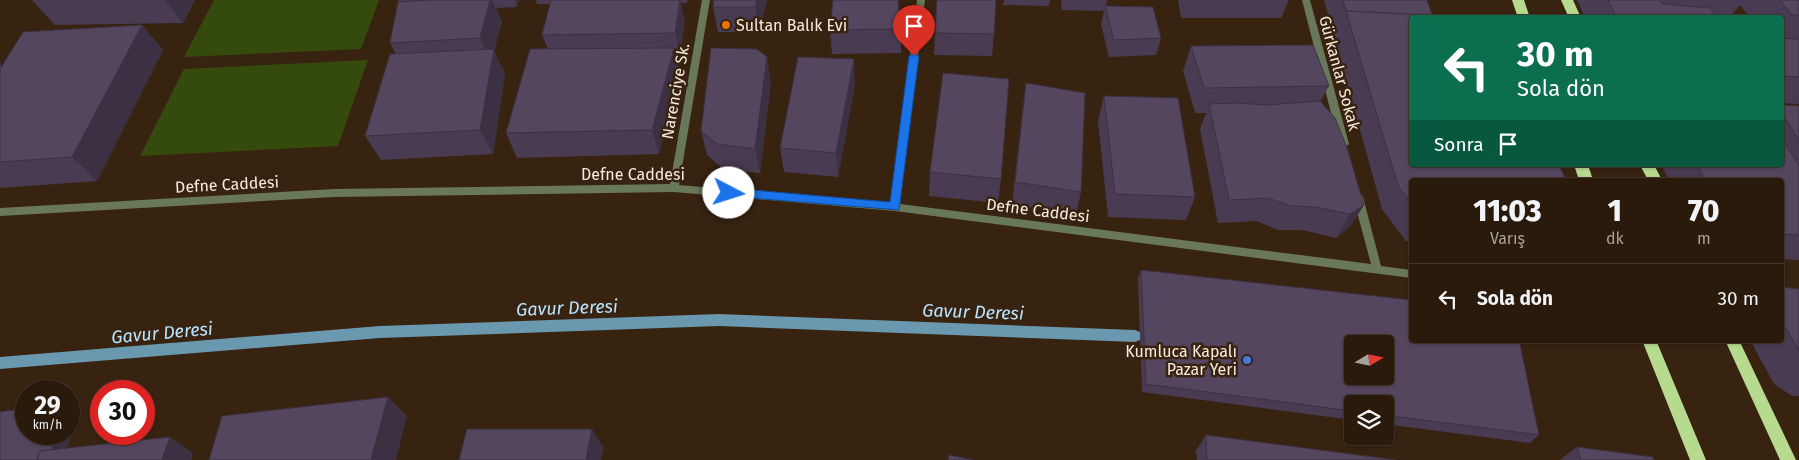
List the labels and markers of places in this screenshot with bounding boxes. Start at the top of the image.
pin [893,5,935,56]
place label: Sultan Balık Evi [736,16,847,35]
marker: Sultan Balık Evi [720,19,732,31]
place label: Kumluca Kapalı Pazar Yeri [1125,342,1237,379]
marker: Kumluca Kapalı Pazar Yeri [1241,354,1253,366]

